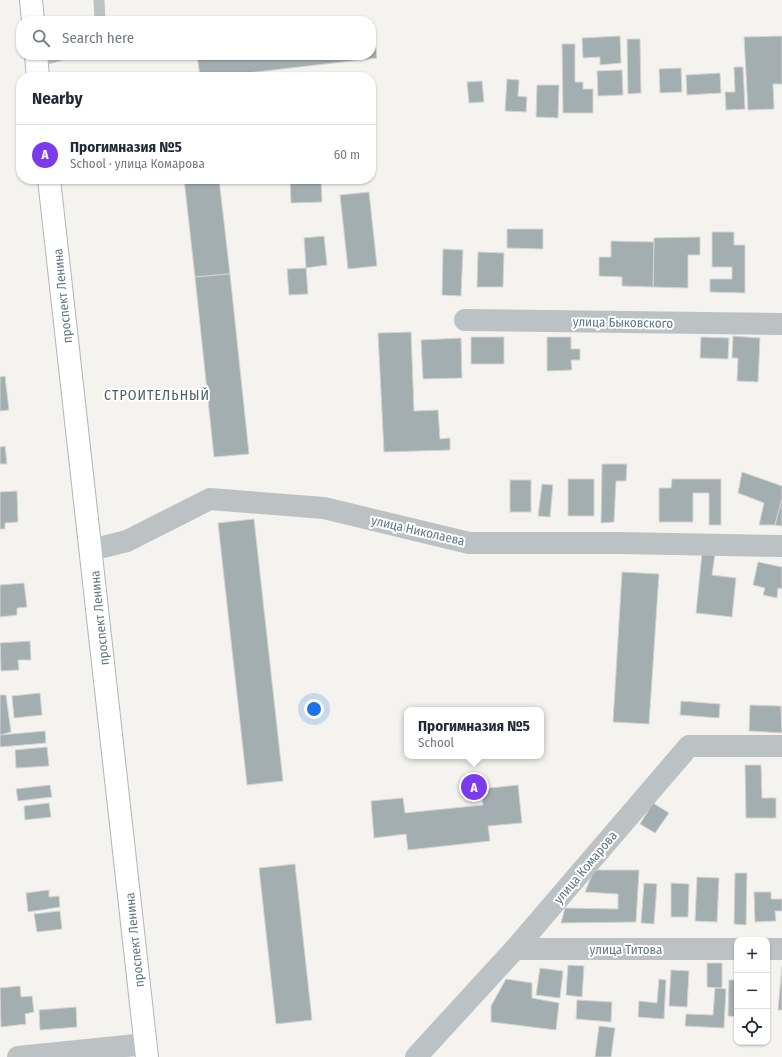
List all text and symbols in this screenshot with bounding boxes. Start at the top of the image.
search box [16,16,376,60]
icon: search [30,27,52,49]
text: Search here [62,29,134,47]
text: Nearby [32,88,83,109]
text: Прогимназия №5 [70,138,182,156]
text: A [41,147,49,162]
text: 60 m [334,147,360,162]
text: School · улица Комарова [70,156,205,171]
street label: проспект Ленина [50,248,75,344]
street label: улица Быковского [573,314,673,331]
district label: СТРОИТЕЛЬНЫЙ [104,387,210,404]
street label: улица Николаева [370,512,466,549]
street label: проспект Ленина [87,570,112,666]
your location [304,699,324,719]
popup [404,707,544,759]
text: Прогимназия №5 [418,717,530,735]
text: School [418,735,454,750]
pin: A [461,772,487,802]
street label: улица Комарова [551,828,620,907]
street label: проспект Ленина [122,892,147,988]
map controls [734,937,770,1045]
button: + [734,937,770,973]
street label: улица Титова [590,942,662,957]
button: − [734,973,770,1009]
button: locate [734,1009,770,1045]

